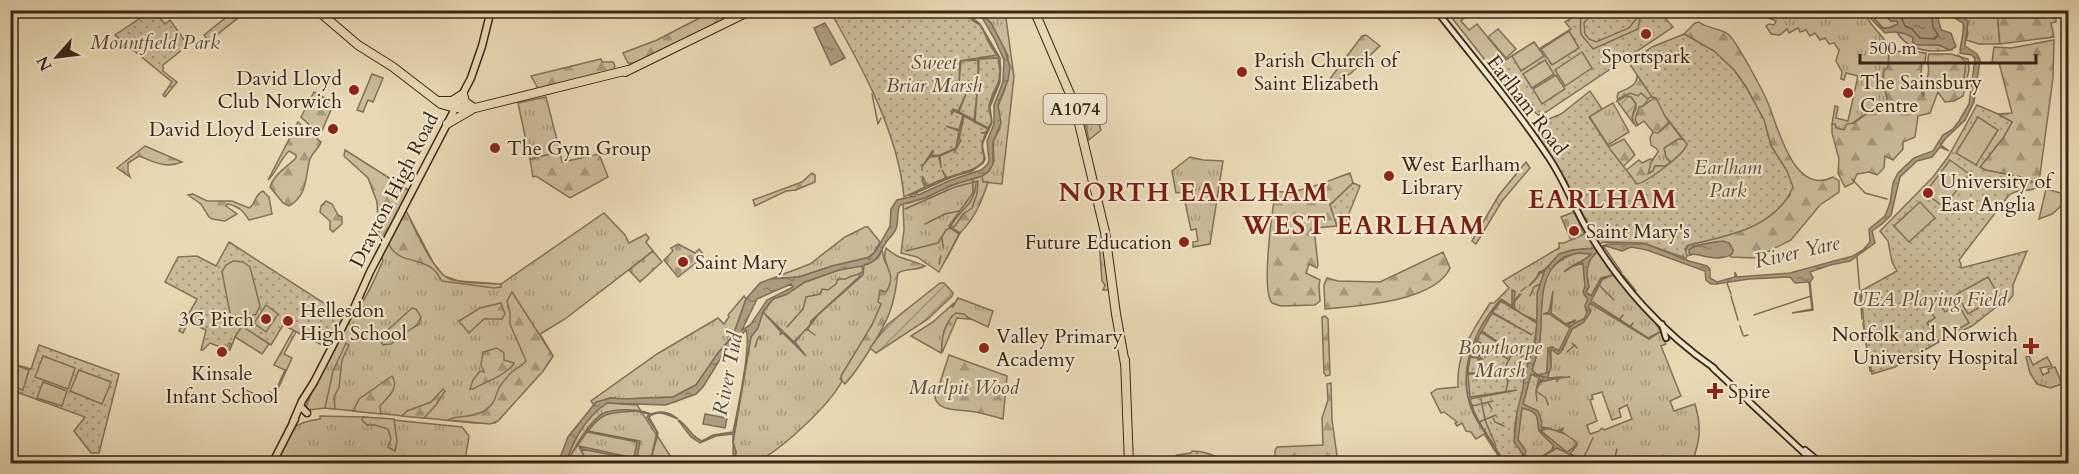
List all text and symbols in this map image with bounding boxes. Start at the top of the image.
north arrow [27,27,87,87]
marker: Sportspark [1639,27,1653,41]
scale bar [1860,27,2036,65]
park label: Mountfield Park [90,29,220,56]
text: 500 m [1869,36,1917,61]
place label: Sportspark [1601,43,1691,70]
place label: Parish Church of Saint Elizabeth [1254,47,1400,97]
park label: Sweet Briar Marsh [886,49,982,99]
street label: Earlham Road [1480,49,1574,161]
text: N [32,52,58,75]
place label: David Lloyd Club Norwich [218,65,342,115]
marker: Parish Church of Saint Elizabeth [1235,65,1249,79]
place label: The Sainsbury Centre [1860,69,1982,119]
marker: David Lloyd Club Norwich [347,83,361,97]
marker: The Sainsbury Centre [1841,86,1855,100]
road number: A1074 [1044,94,1106,124]
street label: Drayton High Road [343,108,445,272]
place label: David Lloyd Leisure [149,116,321,143]
marker: David Lloyd Leisure [326,122,340,136]
place label: The Gym Group [507,135,651,162]
marker: The Gym Group [488,141,502,155]
place label: West Earlham Library [1400,151,1521,201]
park label: Earlham Park [1694,154,1762,204]
place label: University of East Anglia [1940,168,2054,218]
marker: West Earlham Library [1382,169,1396,183]
district label: NORTH EARLHAM [1059,175,1329,210]
district label: EARLHAM [1528,182,1678,217]
marker: University of East Anglia [1921,186,1935,200]
district label: WEST EARLHAM [1241,208,1486,243]
place label: Saint Mary's [1586,218,1690,245]
marker: Saint Mary's [1567,224,1581,238]
water label: River Yare [1751,228,1843,276]
place label: Future Education [1025,229,1173,256]
marker: Future Education [1177,235,1191,249]
place label: Saint Mary [695,249,788,276]
marker: Saint Mary [676,255,690,269]
park label: UEA Playing Field [1851,286,2008,313]
place label: Hellesdon High School [300,297,407,347]
place label: 3G Pitch [179,306,254,333]
marker: 3G Pitch [259,312,273,326]
marker: Hellesdon High School [281,314,295,328]
place label: Norfolk and Norwich University Hospital [1832,321,2018,371]
place label: Valley Primary Academy [996,323,1123,373]
water label: River Tud [706,329,750,418]
park label: Bowthorpe Marsh [1458,334,1542,384]
marker: Norfolk and Norwich University Hospital [2022,337,2040,355]
marker: Valley Primary Academy [977,341,991,355]
marker: Kinsale Infant School [215,345,229,359]
place label: Kinsale Infant School [166,360,278,410]
park label: Marlpit Wood [909,374,1021,401]
place label: Spire [1728,378,1771,405]
marker: Spire [1706,382,1724,400]

